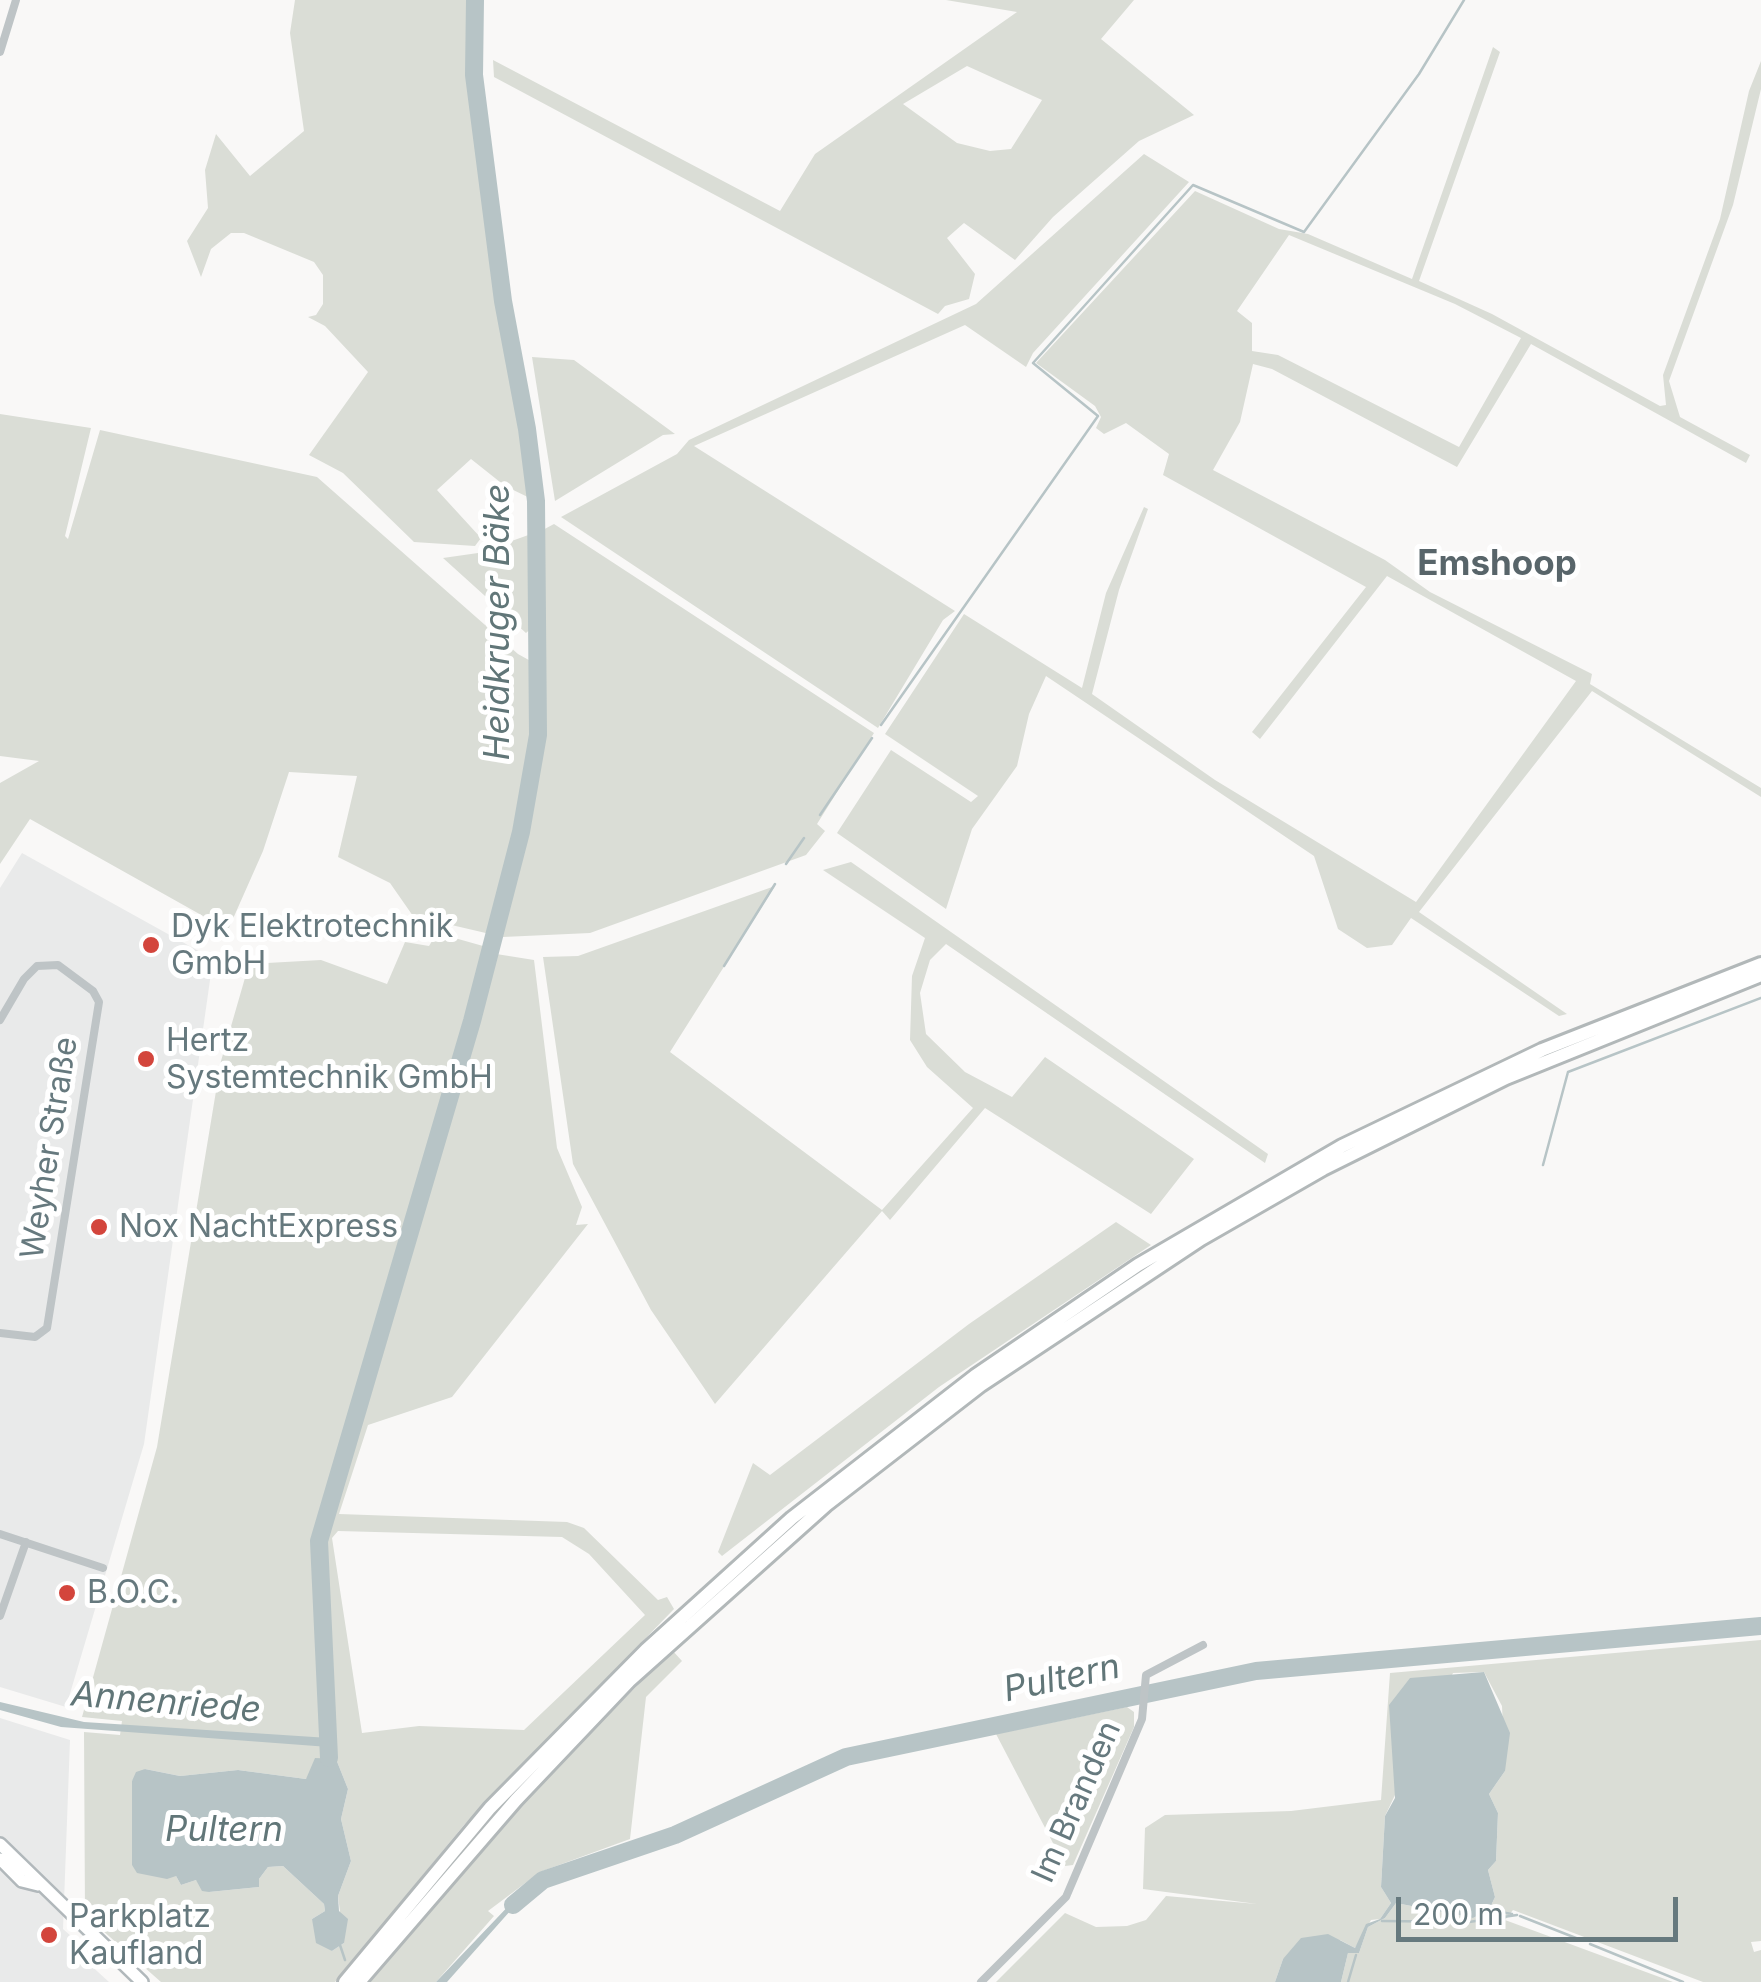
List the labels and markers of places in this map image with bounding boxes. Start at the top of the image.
place label: Dyk Elektrotechnik GmbH [171,908,453,983]
marker: Dyk Elektrotechnik GmbH [140,934,162,956]
place label: Hertz Systemtechnik GmbH [166,1022,493,1097]
marker: Hertz Systemtechnik GmbH [135,1048,157,1070]
place label: Nox NachtExpress [119,1208,398,1246]
marker: Nox NachtExpress [88,1216,110,1238]
place label: B.O.C. [87,1574,179,1612]
marker: B.O.C. [56,1582,78,1604]
place label: Parkplatz Kaufland [69,1898,211,1973]
marker: Parkplatz Kaufland [38,1924,60,1946]

